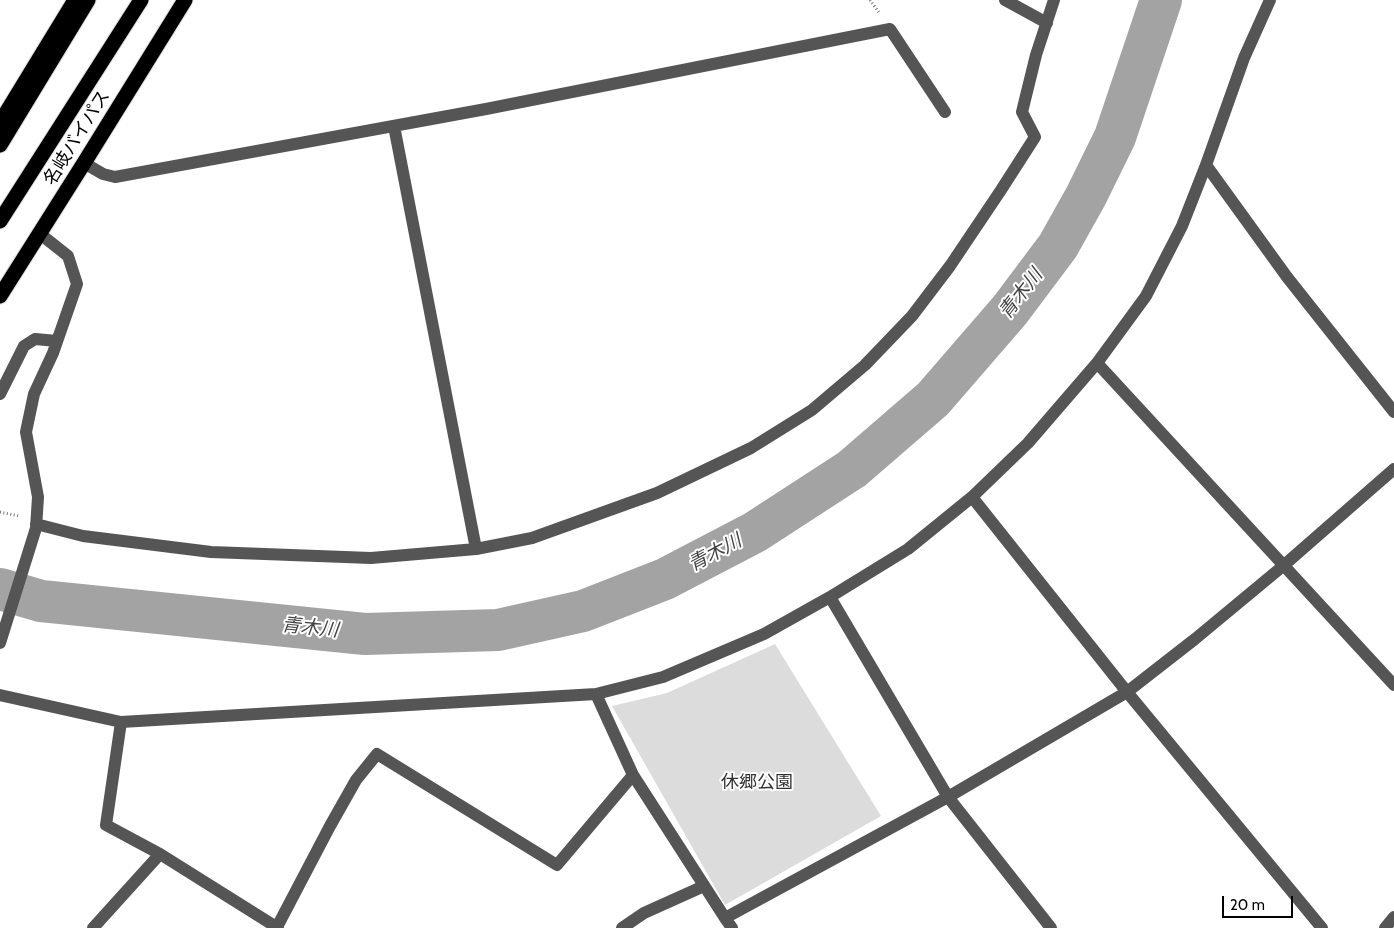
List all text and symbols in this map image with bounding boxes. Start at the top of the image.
street label: 名岐バイパス [39,86,115,190]
water label: 青木川 [994,265,1048,323]
water label: 青木川 [684,530,746,576]
water label: 青木川 [280,614,340,642]
park label: 休郷公園 [721,772,793,794]
scale bar [1224,886,1295,918]
text: 20 m [1230,896,1265,914]

